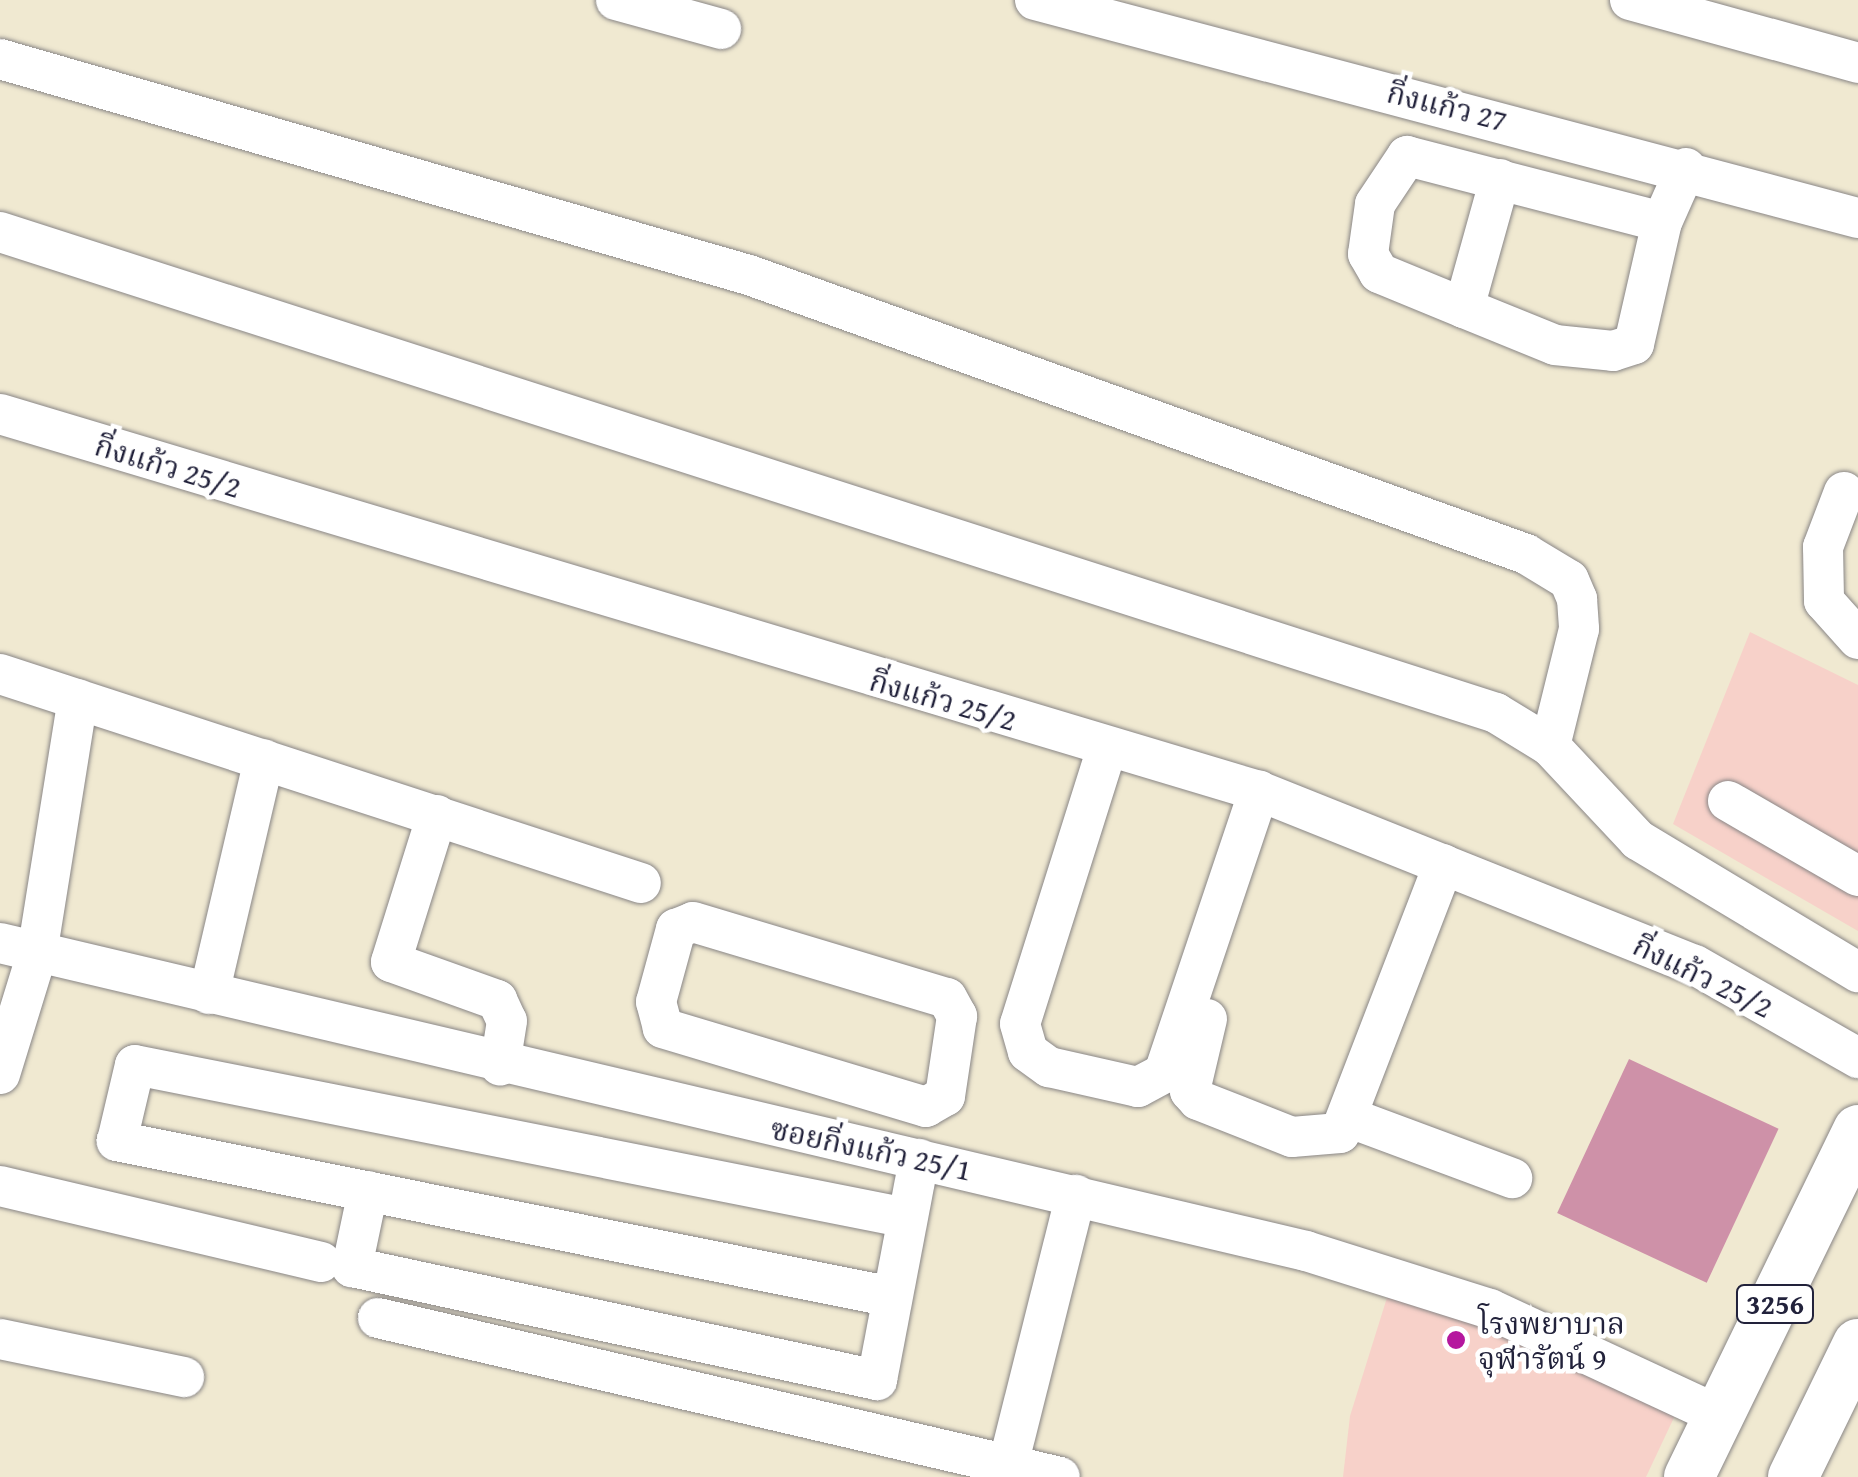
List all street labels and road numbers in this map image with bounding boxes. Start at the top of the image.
street label: กิ่งแก้ว 27 [1383,74,1511,138]
street label: กิ่งแก้ว 25/2 [91,427,245,505]
street label: กิ่งแก้ว 25/2 [866,662,1020,738]
street label: กิ่งแก้ว 25/2 [1627,927,1779,1025]
street label: ซอยกิ่งแก้ว 25/1 [767,1110,975,1188]
road number: 3256 [1735,1281,1815,1327]

